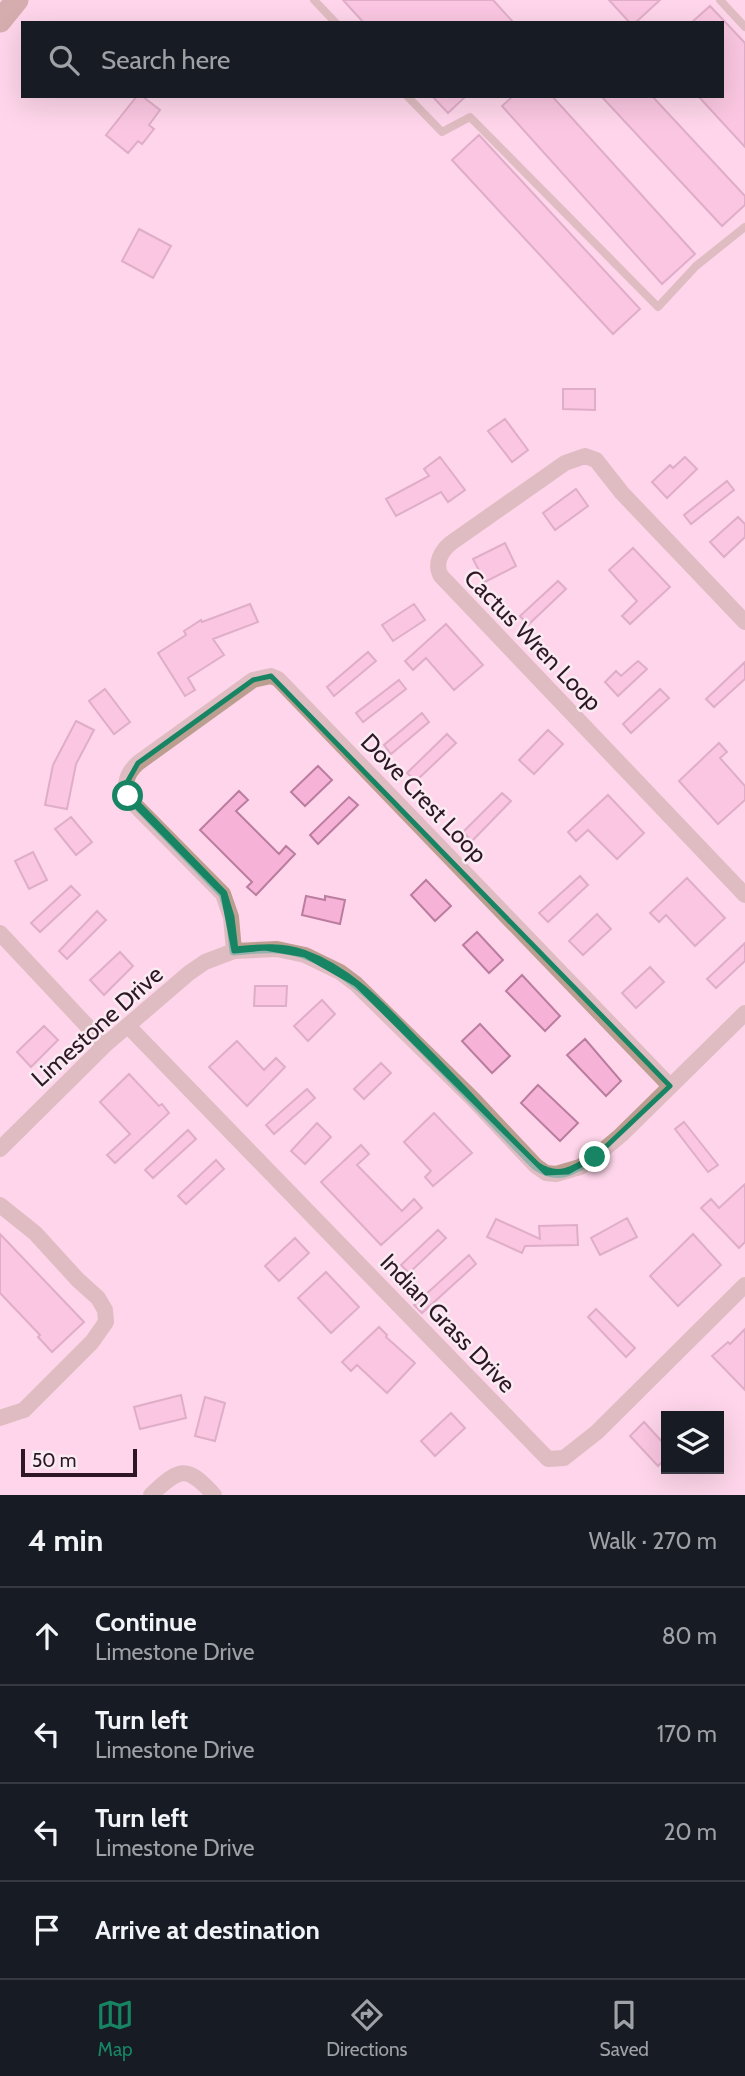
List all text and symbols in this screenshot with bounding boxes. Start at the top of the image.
search box [21,21,724,98]
icon: search [45,41,83,79]
text: Search here [101,44,230,76]
street label: Cactus Wren Loop [458,563,608,717]
street label: Dove Crest Loop [355,727,493,869]
route start [112,780,143,811]
street label: Limestone Drive [25,960,169,1092]
route end [579,1141,610,1172]
street label: Indian Grass Drive [374,1247,522,1399]
map controls [661,1411,724,1474]
button: layers [661,1411,724,1474]
scale bar [21,1446,136,1478]
text: 50 m [32,1449,76,1472]
text: 4 min [28,1522,103,1559]
text: Walk · 270 m [589,1527,717,1555]
text: Continue [95,1606,197,1638]
icon: ahead [28,1617,66,1655]
text: 80 m [662,1622,717,1650]
text: Limestone Drive [95,1638,255,1666]
text: Turn left [95,1704,188,1736]
icon: left [28,1715,66,1753]
text: 170 m [657,1720,717,1748]
text: Limestone Drive [95,1736,255,1764]
text: Turn left [95,1802,188,1834]
icon: left [28,1813,66,1851]
text: 20 m [664,1818,717,1846]
text: Limestone Drive [95,1834,255,1862]
icon: arrive [28,1911,66,1949]
text: Arrive at destination [95,1914,320,1946]
tab: Map [96,1996,134,2061]
tab: Directions [326,1996,407,2061]
tab: Saved [600,1996,649,2061]

